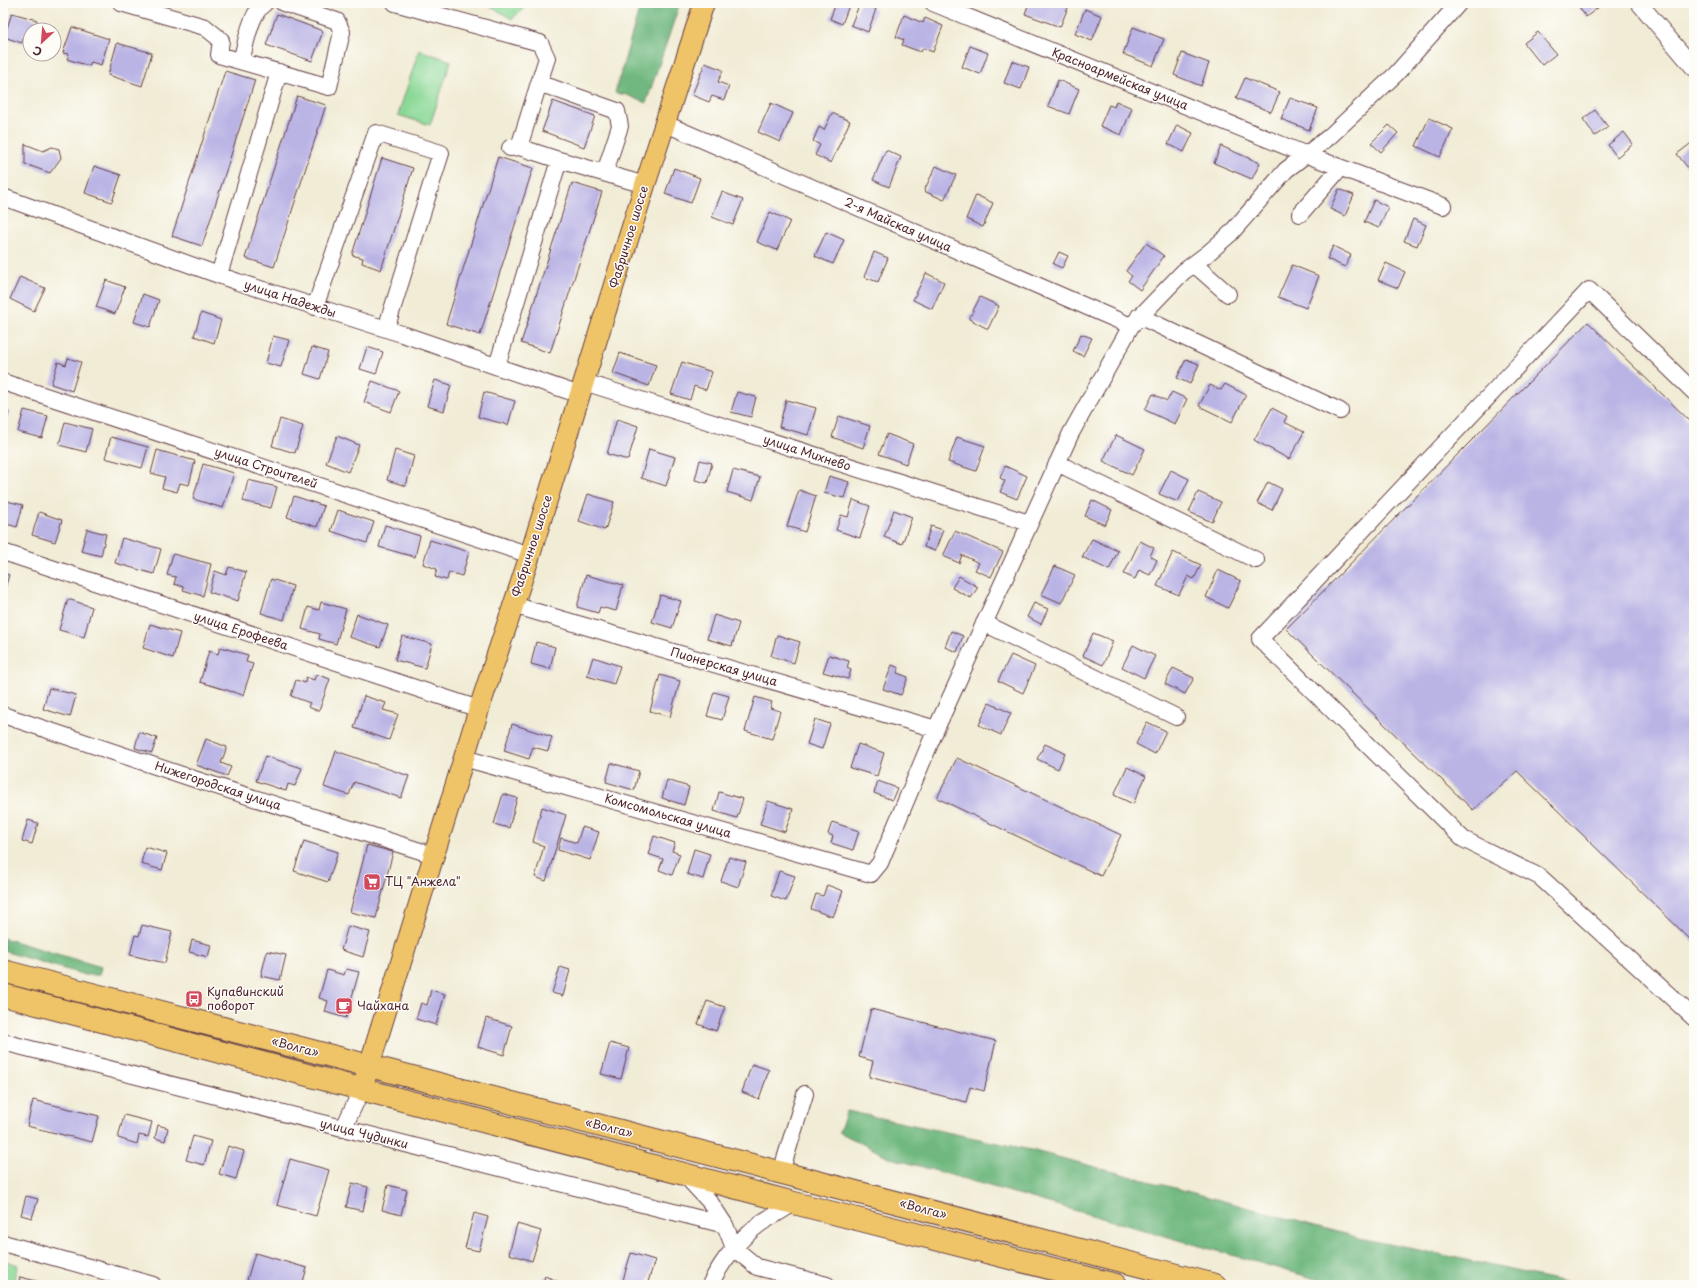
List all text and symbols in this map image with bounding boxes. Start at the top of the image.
north arrow [22,22,62,62]
text: С [30,42,45,61]
street label: Красноармейская улица [1049,42,1192,114]
street label: Фабричное шоссе [604,183,652,290]
street label: 2-я Майская улица [842,192,955,256]
street label: улица Надежды [242,275,339,321]
street label: улица Михнево [761,429,854,475]
street label: улица Строителей [213,442,320,492]
street label: Фабричное шоссе [506,492,556,599]
street label: улица Ерофеева [192,606,291,654]
street label: Пионерская улица [669,642,780,690]
street label: Нижегородская улица [153,756,284,814]
street label: Комсомольская улица [603,788,734,842]
supermarket icon: ТЦ "Анжела" [362,872,382,892]
place label: ТЦ "Анжела" [385,872,461,890]
place label: Купавинский поворот [207,982,284,1014]
bus stop icon: Купавинский поворот [184,989,204,1009]
cafe icon: Чайхана [334,996,354,1016]
place label: Чайхана [357,996,410,1014]
street label: «Волга» [270,1031,321,1061]
street label: «Волга» [584,1112,635,1142]
street label: улица Чудинки [318,1113,410,1153]
street label: «Волга» [898,1193,949,1223]

